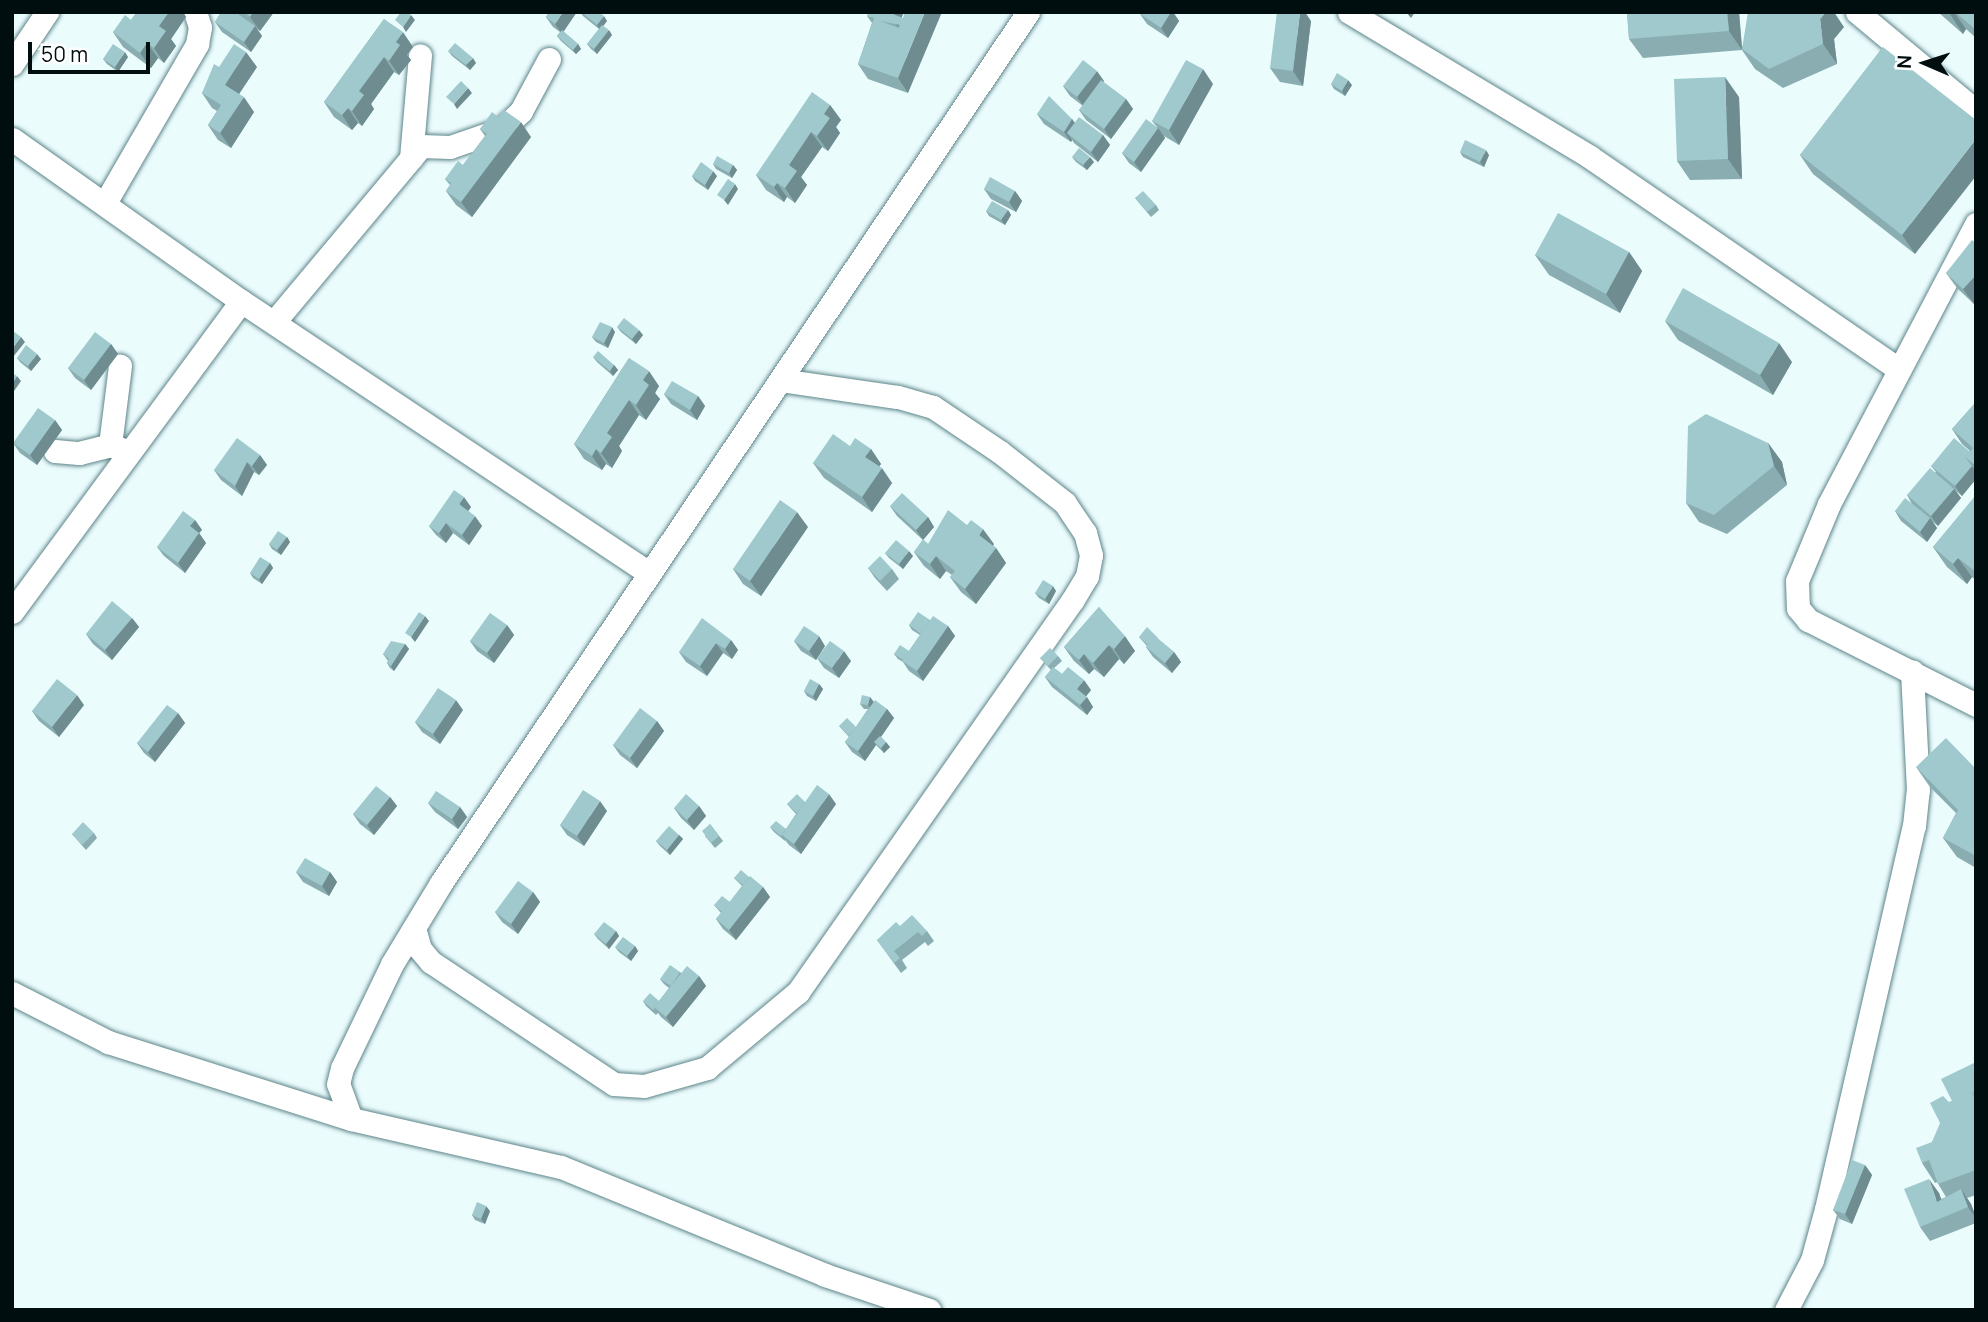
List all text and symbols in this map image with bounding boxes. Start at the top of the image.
scale bar [32,28,154,72]
north arrow [1890,28,1960,98]
text: 50 m [41,40,88,68]
text: N [1891,54,1917,69]

